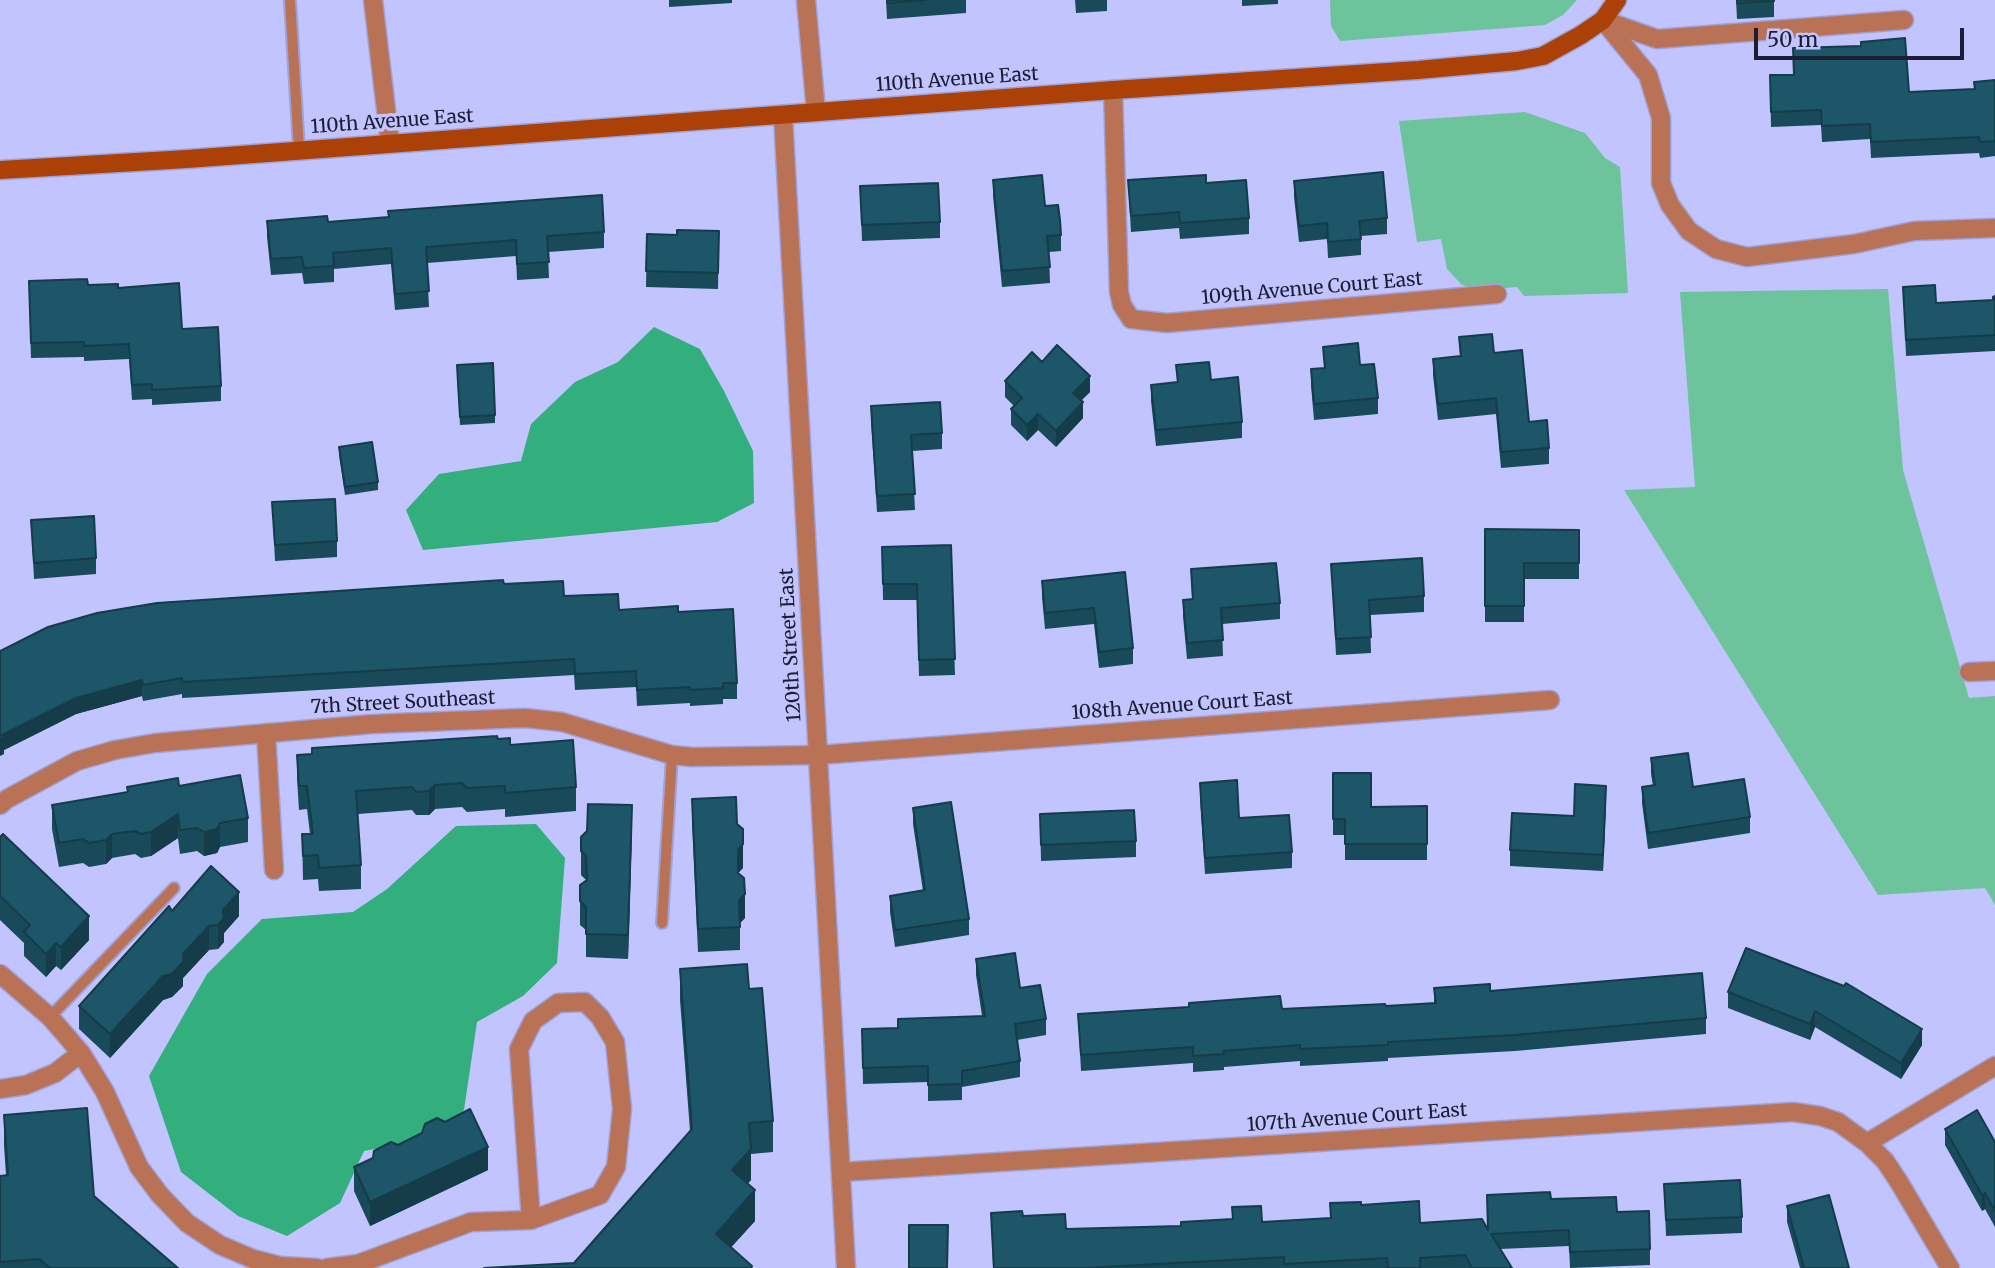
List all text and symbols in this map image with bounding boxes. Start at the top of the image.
scale bar [1757,14,1967,58]
text: 50 m [1767,26,1818,53]
street label: 110th Avenue East [875,63,1039,97]
street label: 110th Avenue East [310,105,474,139]
street label: 109th Avenue Court East [1200,268,1424,310]
street label: 120th Street East [776,567,806,723]
street label: 7th Street Southeast [310,687,496,719]
street label: 108th Avenue Court East [1070,687,1294,725]
street label: 107th Avenue Court East [1246,1099,1468,1137]

